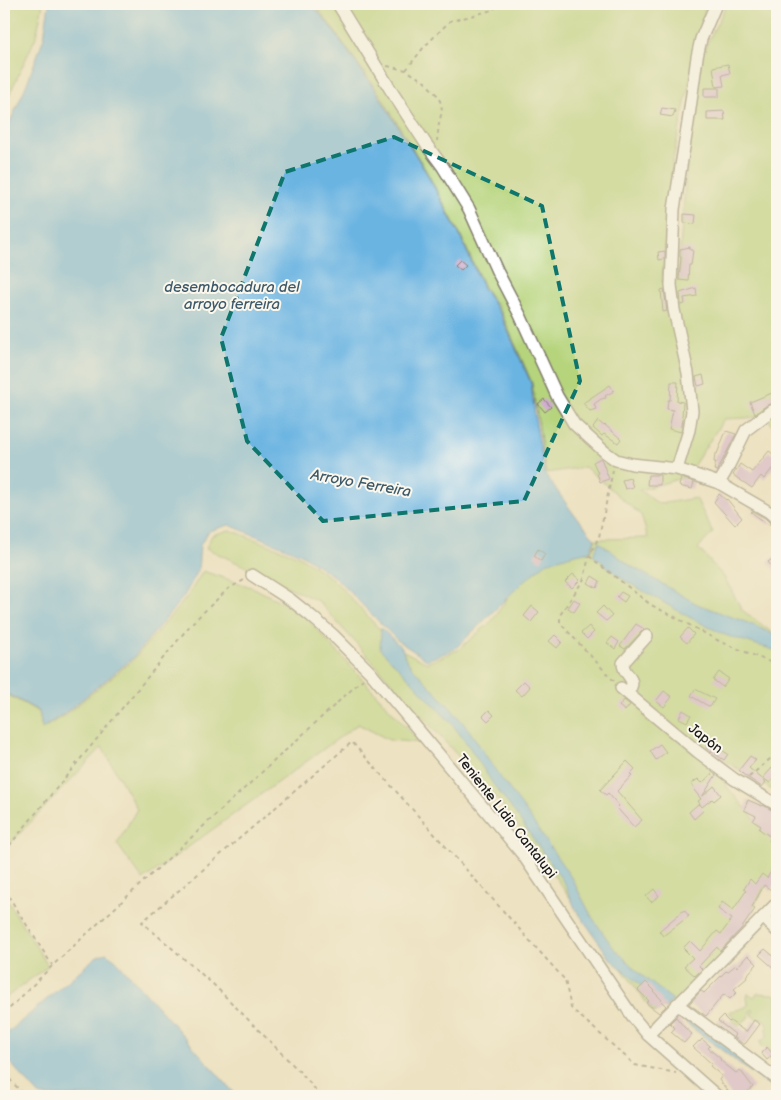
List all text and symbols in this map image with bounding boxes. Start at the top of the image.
water label: desembocadura del arroyo ferreira [164,278,300,314]
water label: Arroyo Ferreira [308,465,413,502]
street label: Japón [685,720,726,757]
street label: Teniente Lidio Cantalupi [453,751,560,882]

